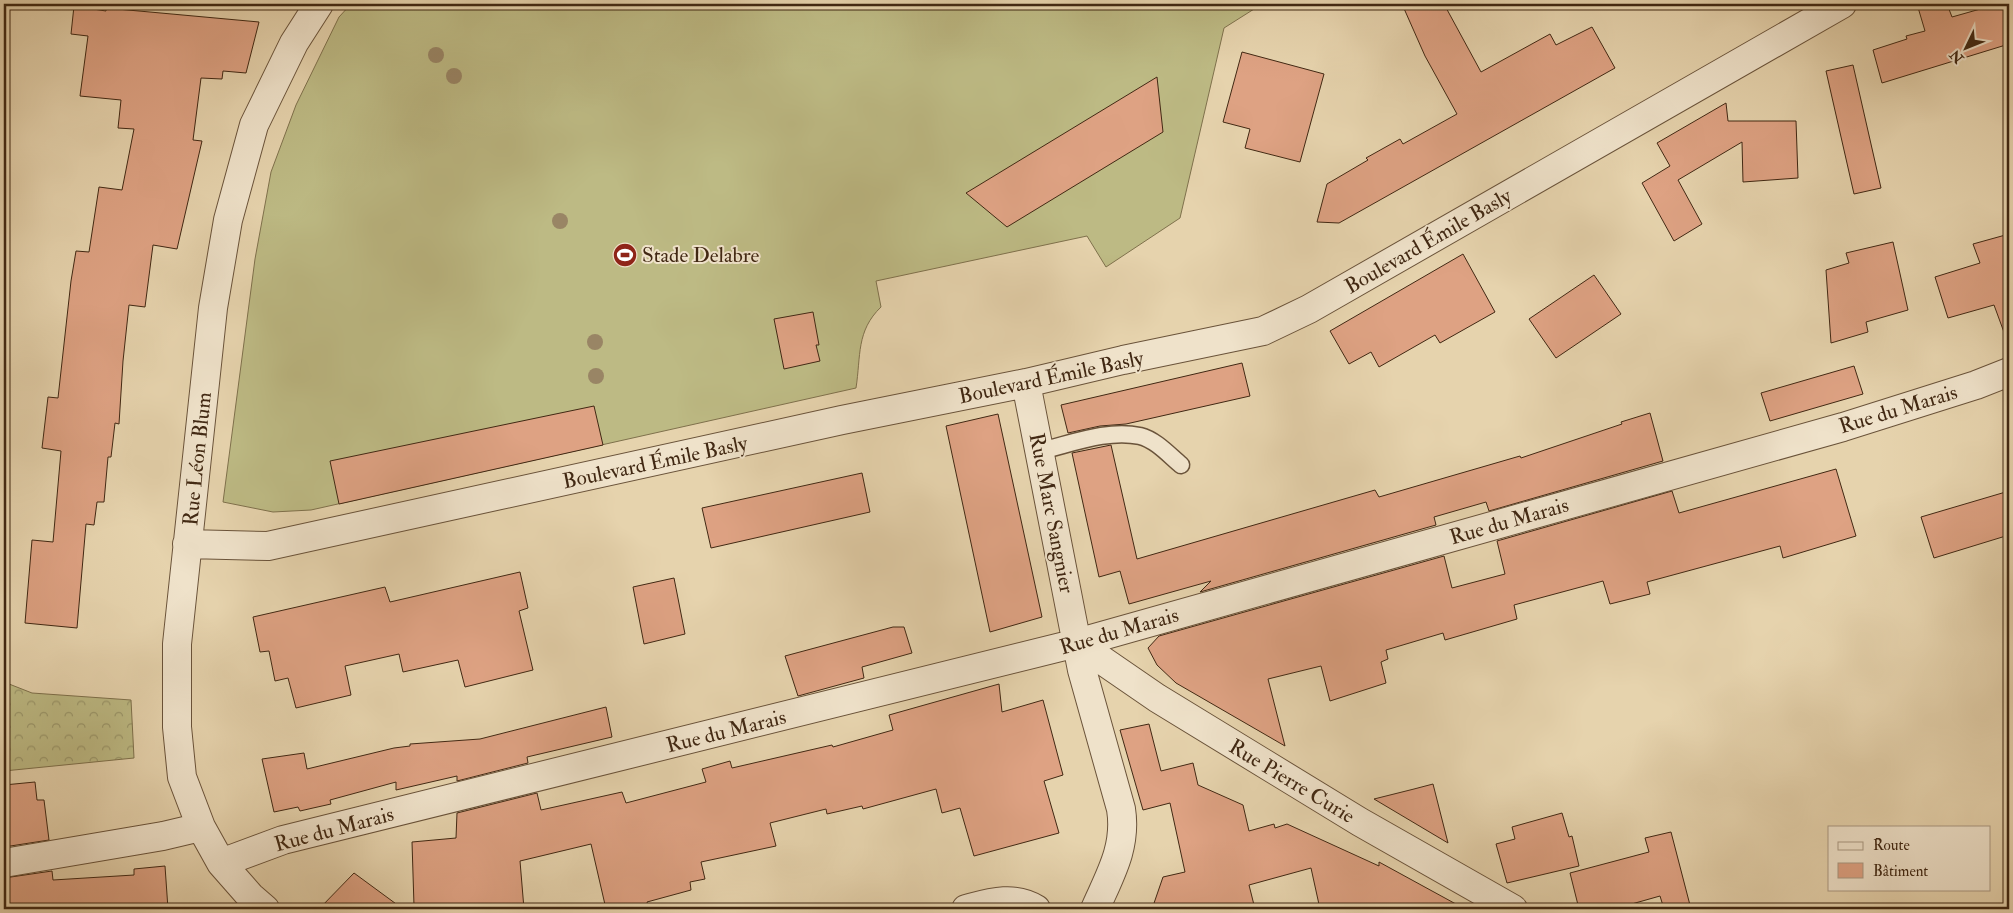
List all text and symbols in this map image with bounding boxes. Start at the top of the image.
north arrow [1940,22,1990,72]
text: N [1946,46,1968,68]
street label: Boulevard Émile Basly [1340,182,1517,300]
sports icon: Stade Delabre [612,242,638,268]
place label: Stade Delabre [642,242,760,269]
street label: Boulevard Émile Basly [956,345,1147,410]
street label: Rue du Marais [1836,379,1961,440]
street label: Rue Léon Blum [177,391,218,527]
street label: Boulevard Émile Basly [560,430,751,495]
street label: Rue Marc Sangnier [1023,431,1080,596]
street label: Rue du Marais [1447,492,1572,551]
street label: Rue du Marais [1057,602,1182,661]
street label: Rue du Marais [663,704,789,759]
street label: Rue Pierre Curie [1224,733,1360,830]
street label: Rue du Marais [271,801,397,858]
legend [1828,826,1990,890]
text: Route [1873,836,1910,855]
text: Bâtiment [1873,862,1928,881]

